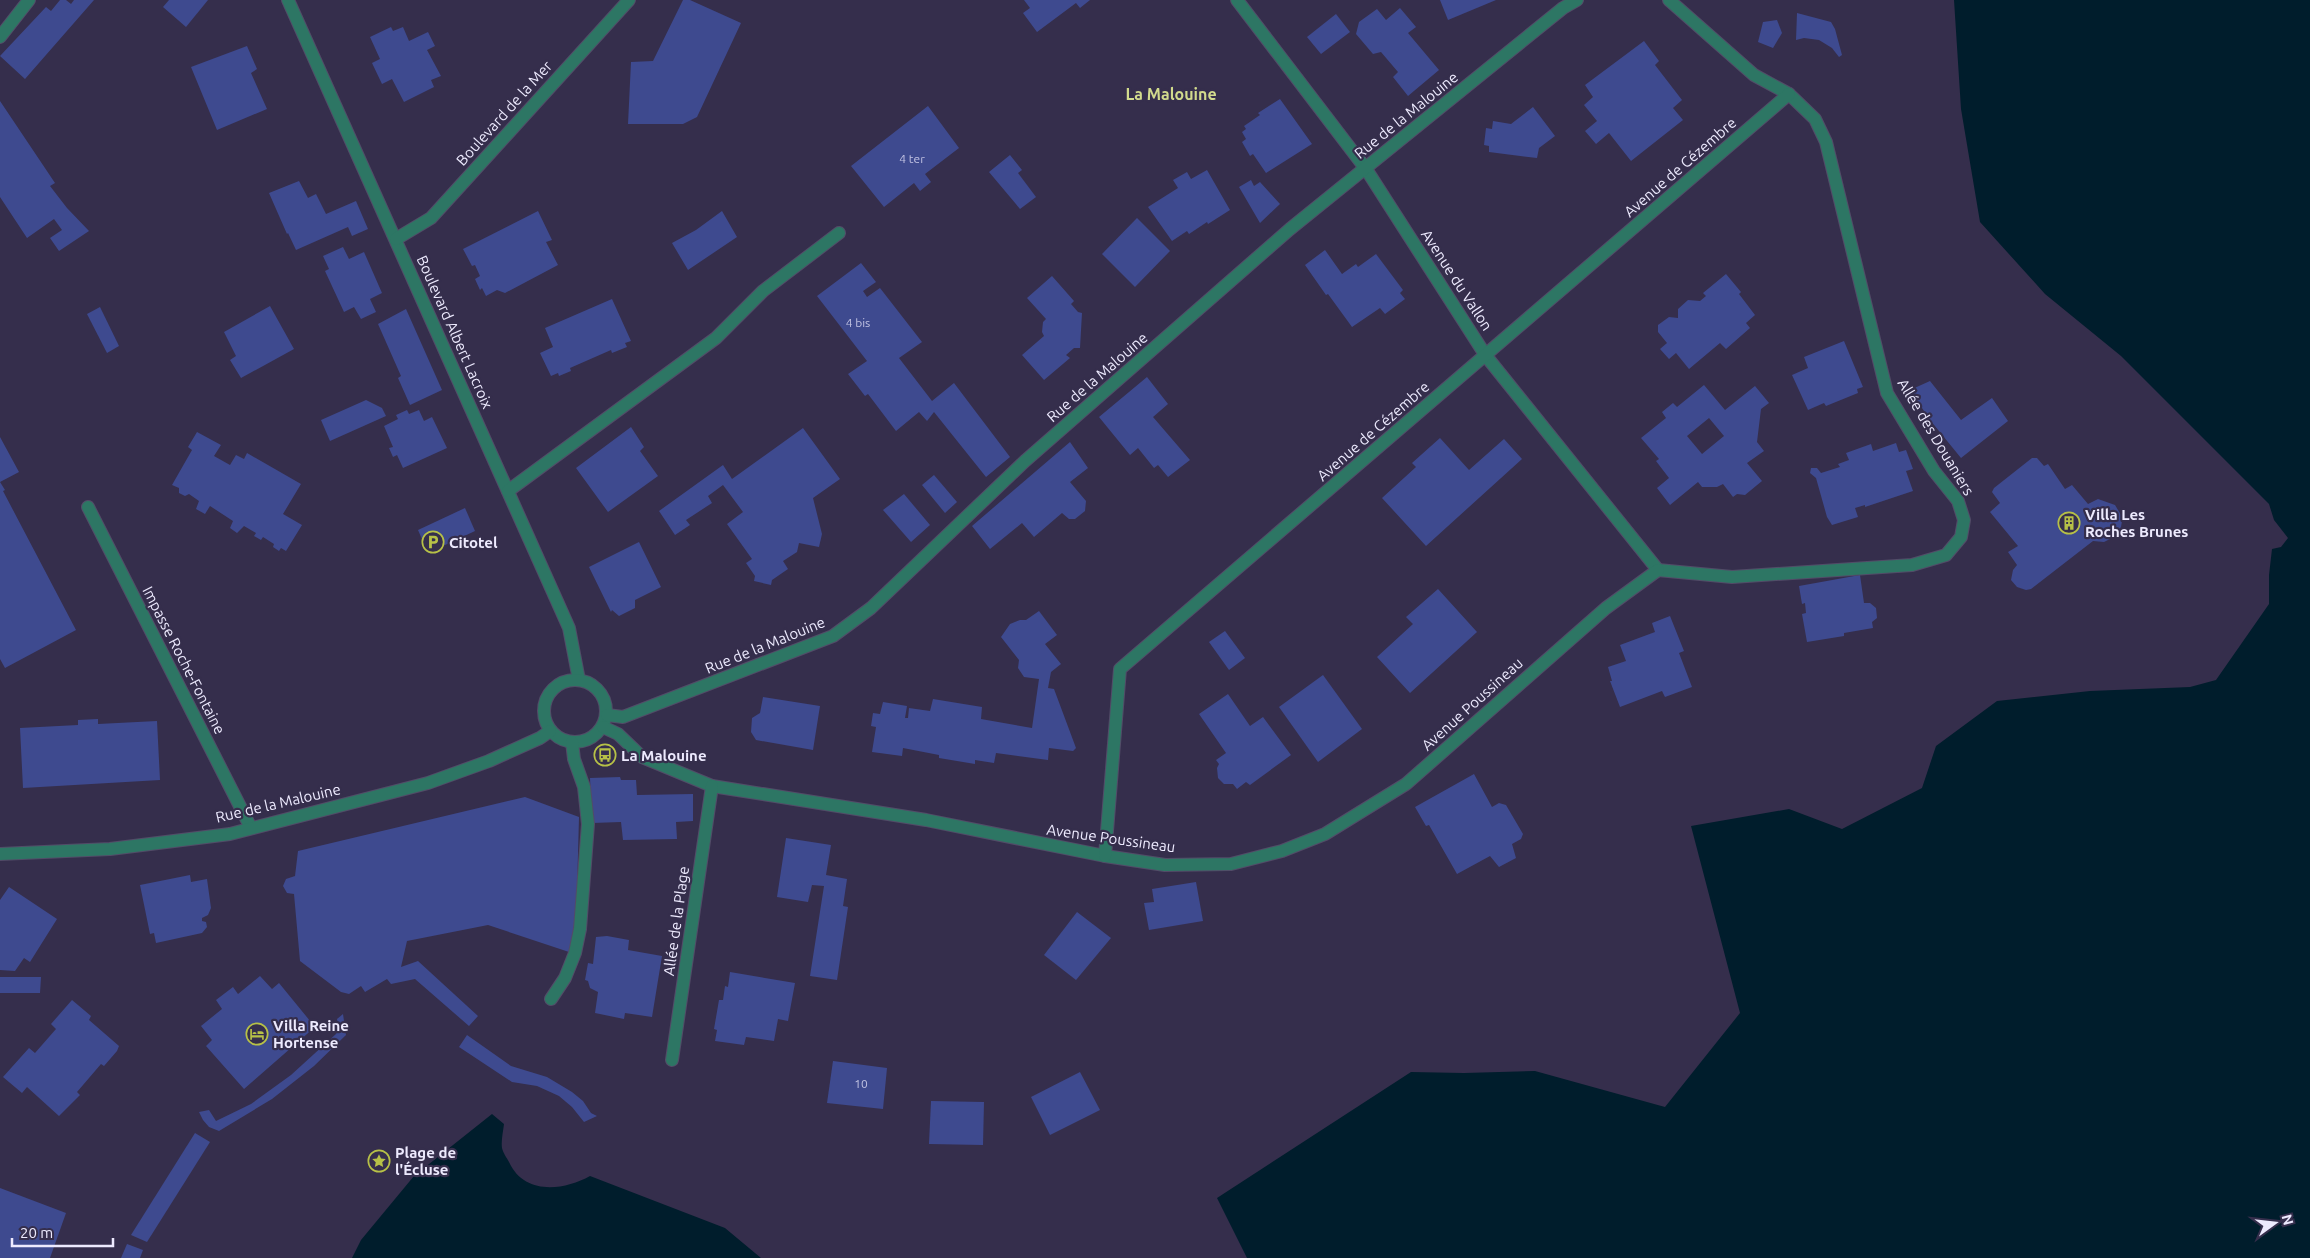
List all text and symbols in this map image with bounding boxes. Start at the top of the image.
street label: Boulevard de la Mer [453,57,556,169]
street label: Rue de la Malouine [1351,68,1461,162]
district label: La Malouine [1125,85,1217,103]
street label: Avenue de Cézembre [1621,114,1739,220]
house number: 4 ter [899,152,925,165]
street label: Avenue du Vallon [1418,226,1496,334]
street label: Boulevard Albert Lacroix [414,253,497,412]
house number: 4 bis [846,316,870,329]
street label: Rue de la Malouine [1043,329,1151,425]
street label: Allée des Douaniers [1894,376,1978,498]
street label: Avenue de Cézembre [1314,378,1432,484]
place label: Villa Les Roches Brunes [2085,506,2188,540]
building icon: Villa Les Roches Brunes [2057,511,2081,535]
parking icon: Citotel [421,530,445,554]
place label: Citotel [449,534,498,551]
street label: Impasse Roche-Fontaine [139,583,229,737]
street label: Rue de la Malouine [703,613,827,677]
street label: Avenue Poussineau [1418,654,1526,754]
bus stop icon: La Malouine [593,743,617,767]
place label: La Malouine [621,747,707,764]
street label: Rue de la Malouine [214,780,342,826]
street label: Avenue Poussineau [1045,821,1177,855]
street label: Allée de la Plage [660,865,692,977]
place label: Villa Reine Hortense [273,1017,349,1051]
hotel icon: Villa Reine Hortense [245,1022,269,1046]
house number: 10 [854,1077,868,1090]
place label: Plage de l'Écluse [395,1144,456,1178]
place icon: Plage de l'Écluse [367,1149,391,1173]
north arrow [2250,1198,2300,1248]
text: N [2278,1213,2297,1227]
scale bar [12,1216,114,1248]
text: 20 m [20,1224,53,1241]

